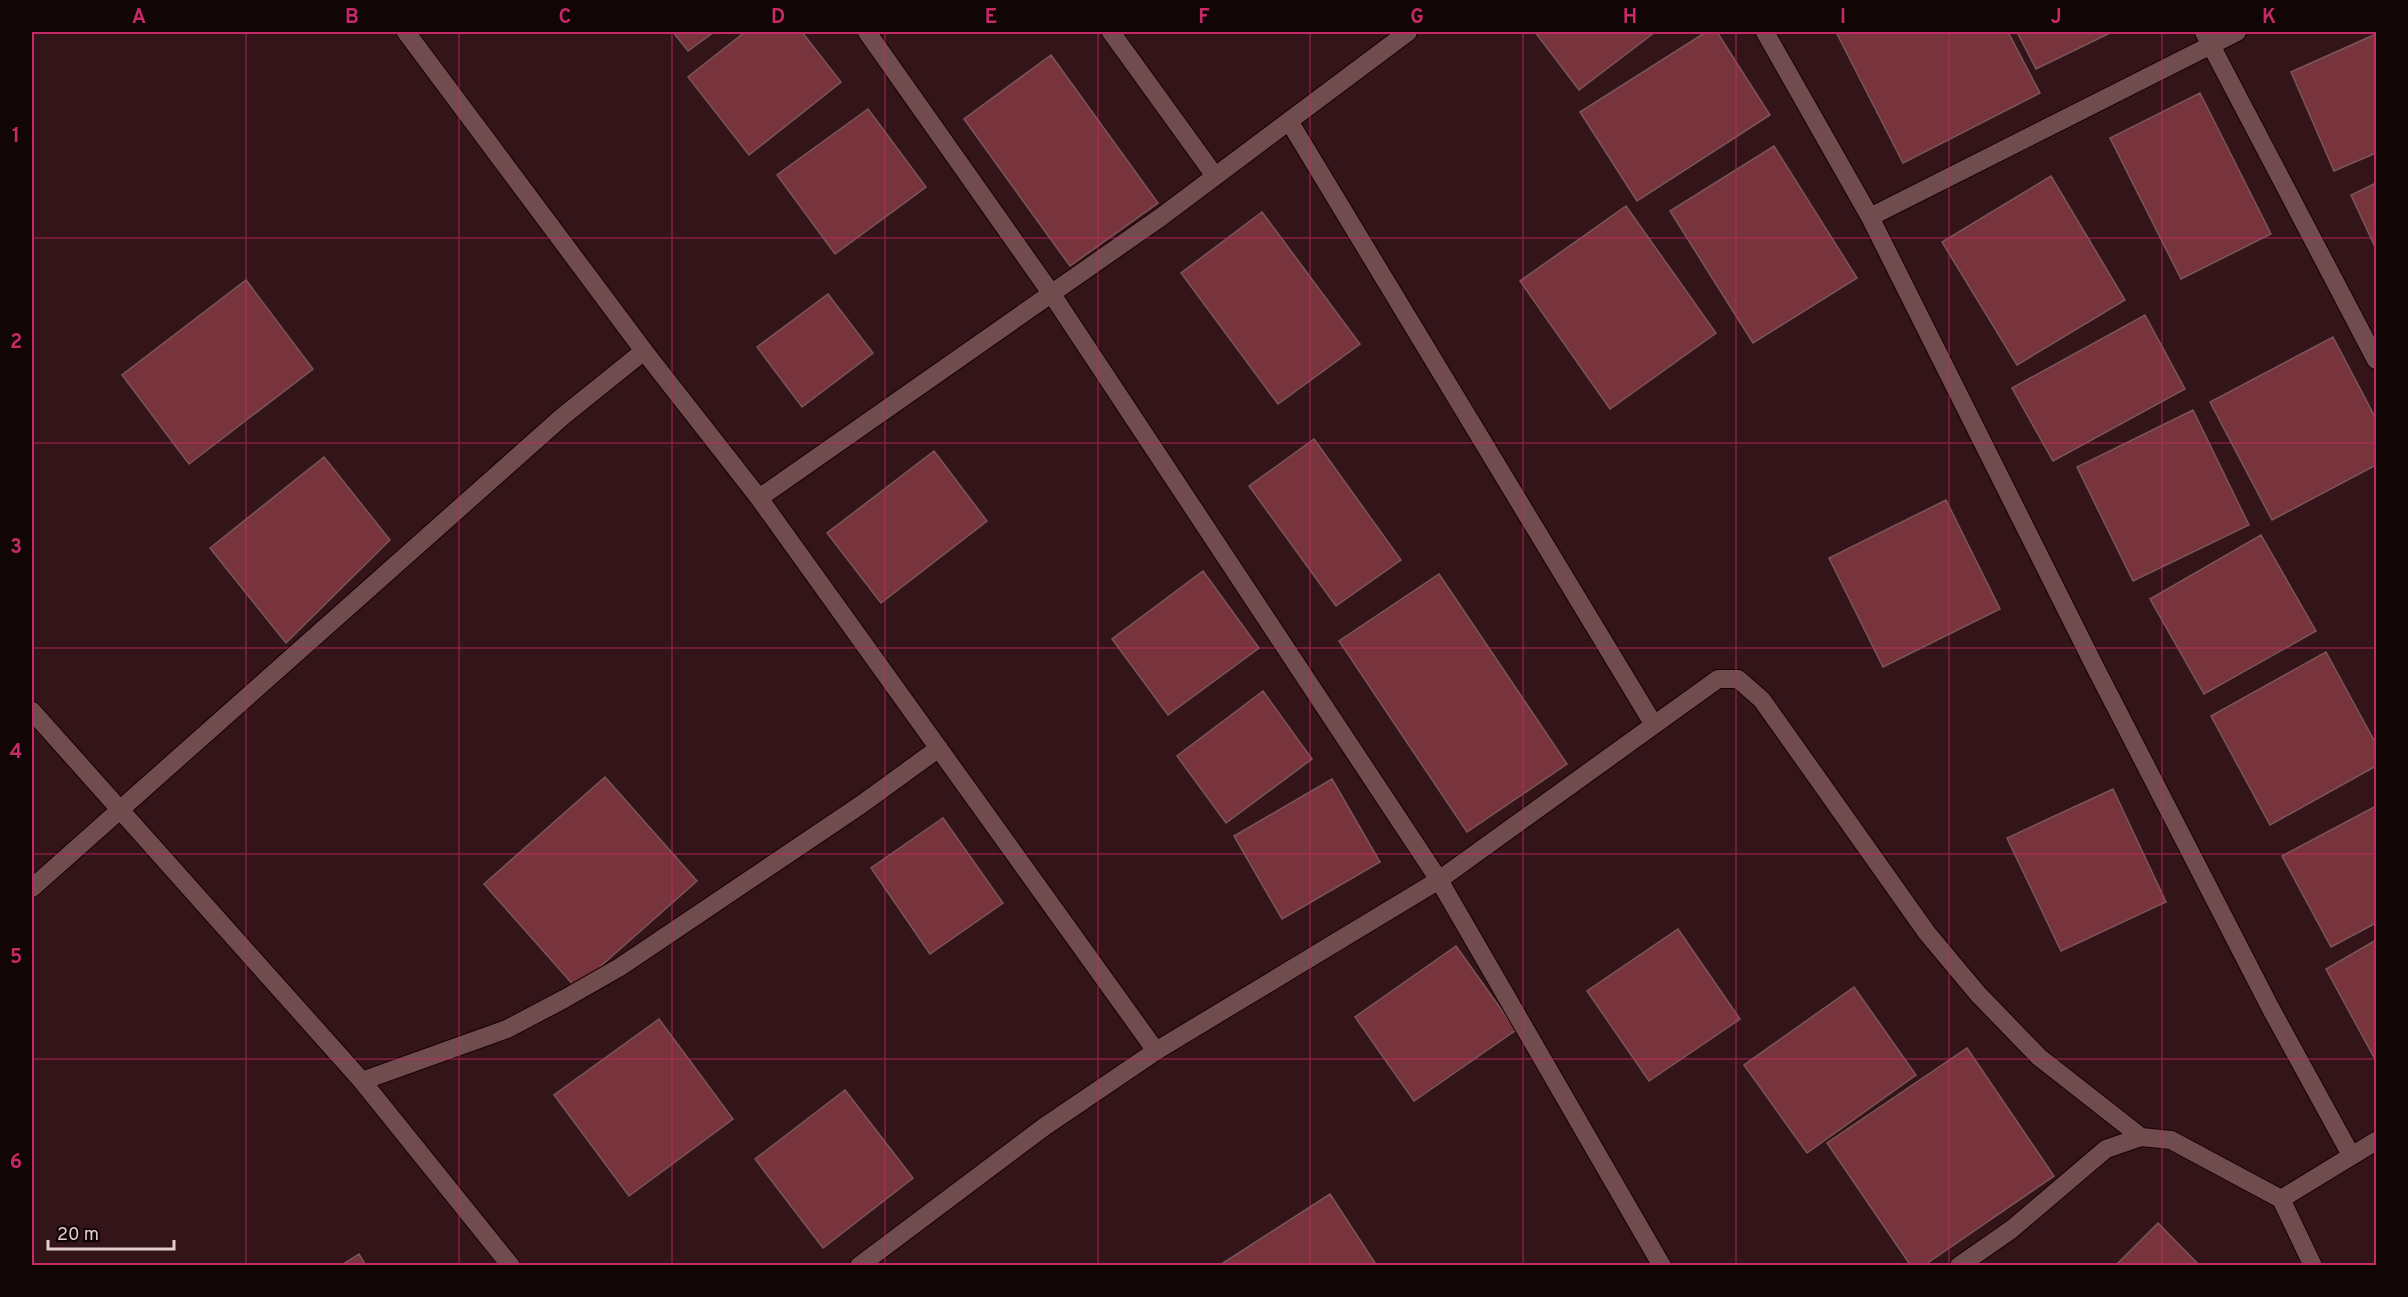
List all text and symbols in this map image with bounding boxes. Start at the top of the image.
text: A [132,5,146,31]
text: B [345,5,359,31]
text: C [559,5,571,31]
text: D [771,5,785,31]
text: E [985,5,997,31]
text: F [1198,5,1210,31]
text: G [1410,5,1424,31]
text: H [1623,5,1637,31]
text: I [1840,5,1846,31]
text: J [2050,5,2062,31]
text: K [2262,5,2276,31]
text: 1 [12,124,20,150]
text: 2 [10,330,22,356]
text: 3 [10,535,22,561]
text: 4 [10,740,22,766]
text: 5 [10,945,22,971]
text: 6 [10,1150,22,1176]
scale bar [48,1213,174,1251]
text: 20 m [57,1224,99,1247]

